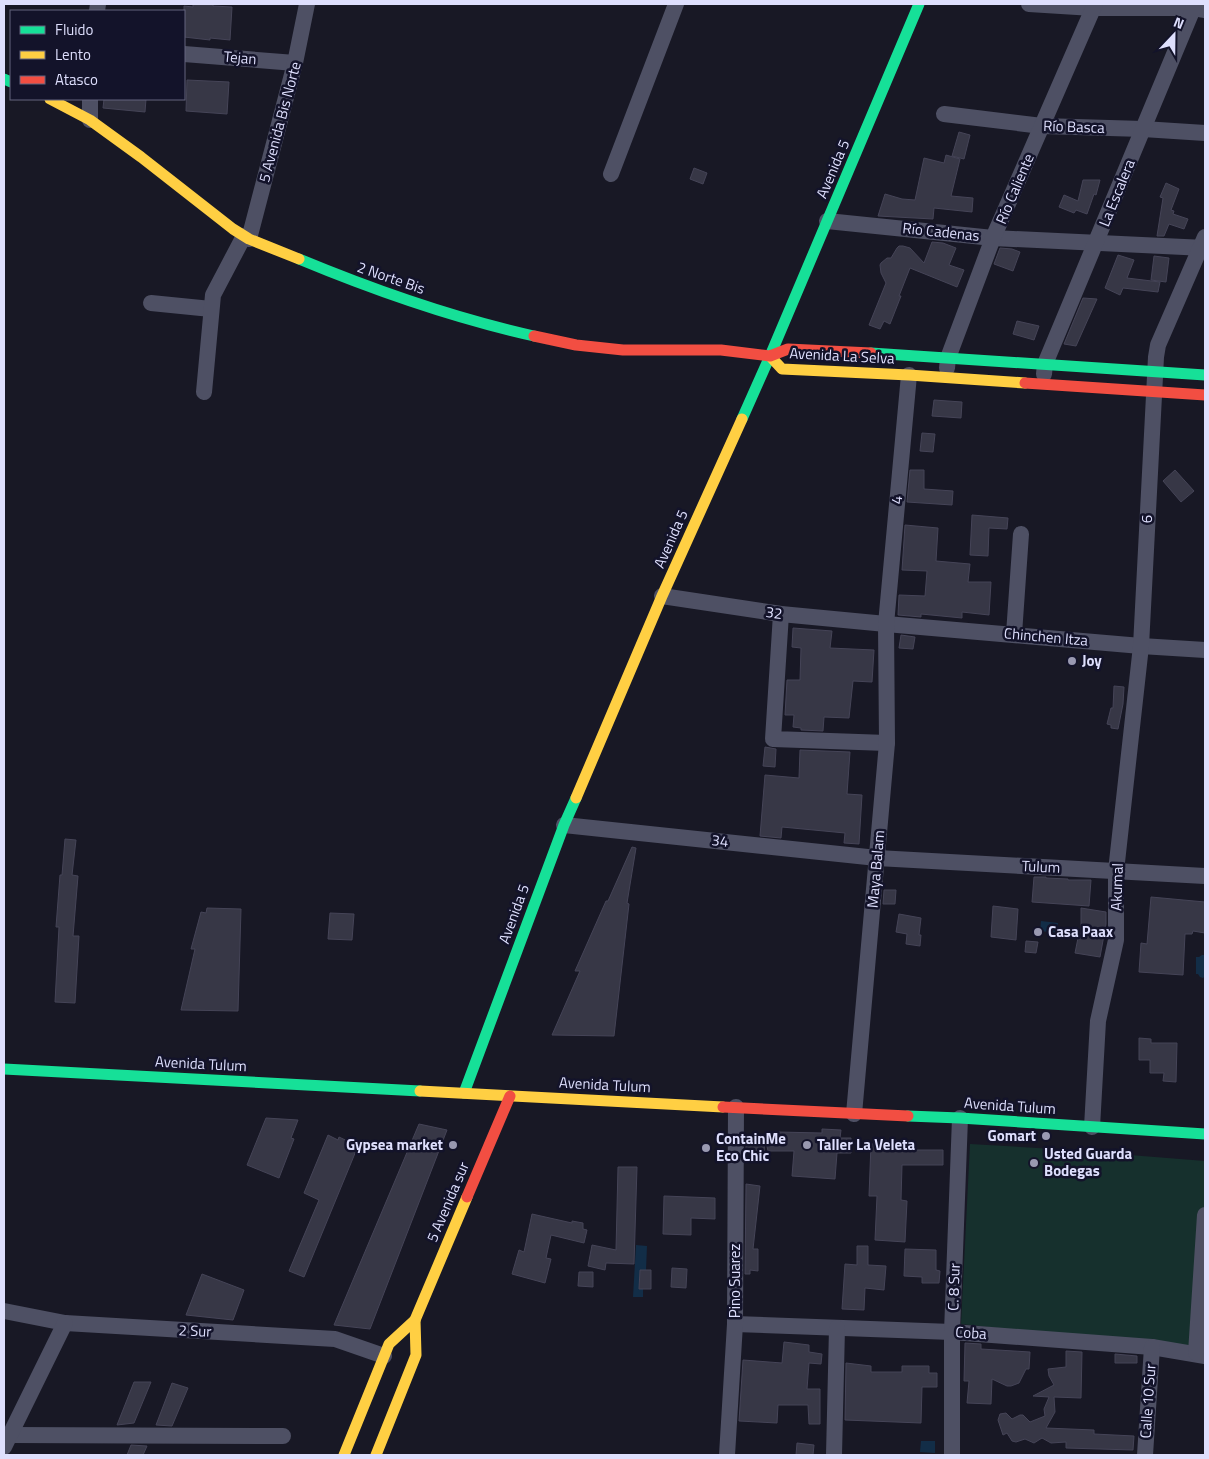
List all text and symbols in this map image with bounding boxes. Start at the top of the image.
legend [10,10,185,100]
north arrow [1149,10,1199,60]
text: N [1171,11,1187,34]
text: Fluido [55,18,94,41]
text: Lento [55,43,91,66]
street label: Tejan [223,45,257,70]
street label: 5 Avenida Bis Norte [252,59,307,185]
text: Atasco [55,68,98,91]
street label: Río Basca [1043,114,1106,139]
street label: Avenida 5 [810,136,855,202]
street label: Río Caliente [989,150,1040,228]
street label: La Escalera [1093,155,1141,230]
street label: Río Cadenas [901,216,981,247]
street label: 2 Norte Bis [354,255,428,300]
street label: Avenida La Selva [789,341,896,370]
street label: 4 [885,495,908,505]
street label: Avenida 5 [647,506,694,572]
street label: 6 [1135,514,1158,524]
street label: 32 [764,600,784,625]
street label: Chinchen Itza [1003,621,1090,652]
place label: Joy [1082,649,1102,672]
marker: Joy [1066,655,1078,667]
street label: 34 [710,828,730,853]
street label: Maya Balam [861,829,890,909]
street label: Tulum [1021,854,1061,879]
street label: Akumal [1104,863,1129,911]
street label: Avenida 5 [492,881,535,947]
place label: Casa Paax [1048,920,1113,943]
marker: Casa Paax [1032,926,1044,938]
street label: Avenida Tulum [155,1050,248,1077]
street label: Avenida Tulum [559,1071,652,1098]
street label: Avenida Tulum [963,1091,1057,1120]
place label: Gomart [988,1124,1037,1147]
place label: ContainMe Eco Chic [716,1127,786,1167]
marker: Gomart [1040,1130,1052,1142]
place label: Gypsea market [346,1133,444,1156]
place label: Taller La Veleta [817,1133,916,1156]
marker: Gypsea market [447,1139,459,1151]
marker: Taller La Veleta [801,1139,813,1151]
marker: ContainMe Eco Chic [700,1142,712,1154]
place label: Usted Guarda Bodegas [1044,1142,1132,1182]
marker: Usted Guarda Bodegas [1028,1157,1040,1169]
street label: 5 Avenida sur [420,1158,475,1246]
street label: Pino Suarez [723,1244,746,1318]
street label: C. 8 Sur [941,1263,966,1311]
street label: 2 Sur [178,1318,212,1343]
street label: Coba [955,1320,988,1345]
street label: Calle 10 Sur [1133,1363,1162,1439]

